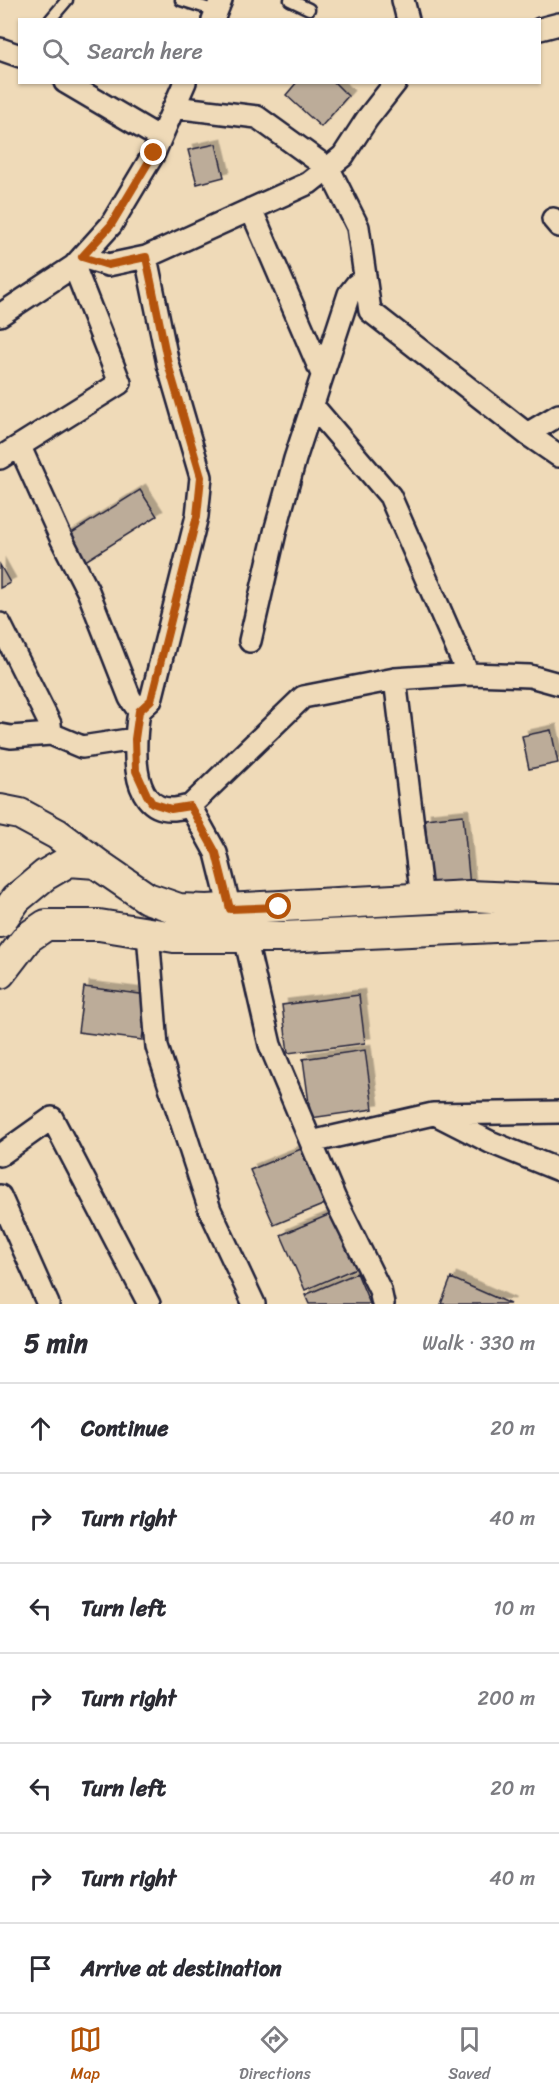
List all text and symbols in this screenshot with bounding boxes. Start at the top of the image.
search box [18,18,541,84]
text: Search here [87,32,203,71]
icon: search [39,35,72,68]
route end [140,139,166,165]
route start [265,893,291,919]
text: 5 min [24,1320,88,1366]
text: Walk · 330 m [422,1326,535,1361]
text: Continue [81,1409,169,1448]
text: 20 m [490,1411,535,1446]
icon: ahead [24,1412,57,1445]
text: Turn right [81,1499,176,1538]
text: 40 m [489,1501,535,1536]
icon: right [24,1502,57,1535]
text: Turn left [81,1589,166,1628]
text: 10 m [493,1591,535,1626]
icon: left [24,1592,57,1625]
text: Turn right [81,1679,176,1718]
text: 200 m [478,1681,535,1716]
icon: right [24,1682,57,1715]
text: Turn left [81,1769,166,1808]
text: 20 m [490,1771,535,1806]
icon: left [24,1772,57,1805]
text: Turn right [81,1859,176,1898]
text: 40 m [489,1861,535,1896]
icon: right [24,1862,57,1895]
text: Arrive at destination [81,1949,282,1988]
icon: arrive [24,1952,57,1985]
tab: Map [69,2023,102,2088]
tab: Directions [239,2023,311,2088]
tab: Saved [448,2023,490,2088]

